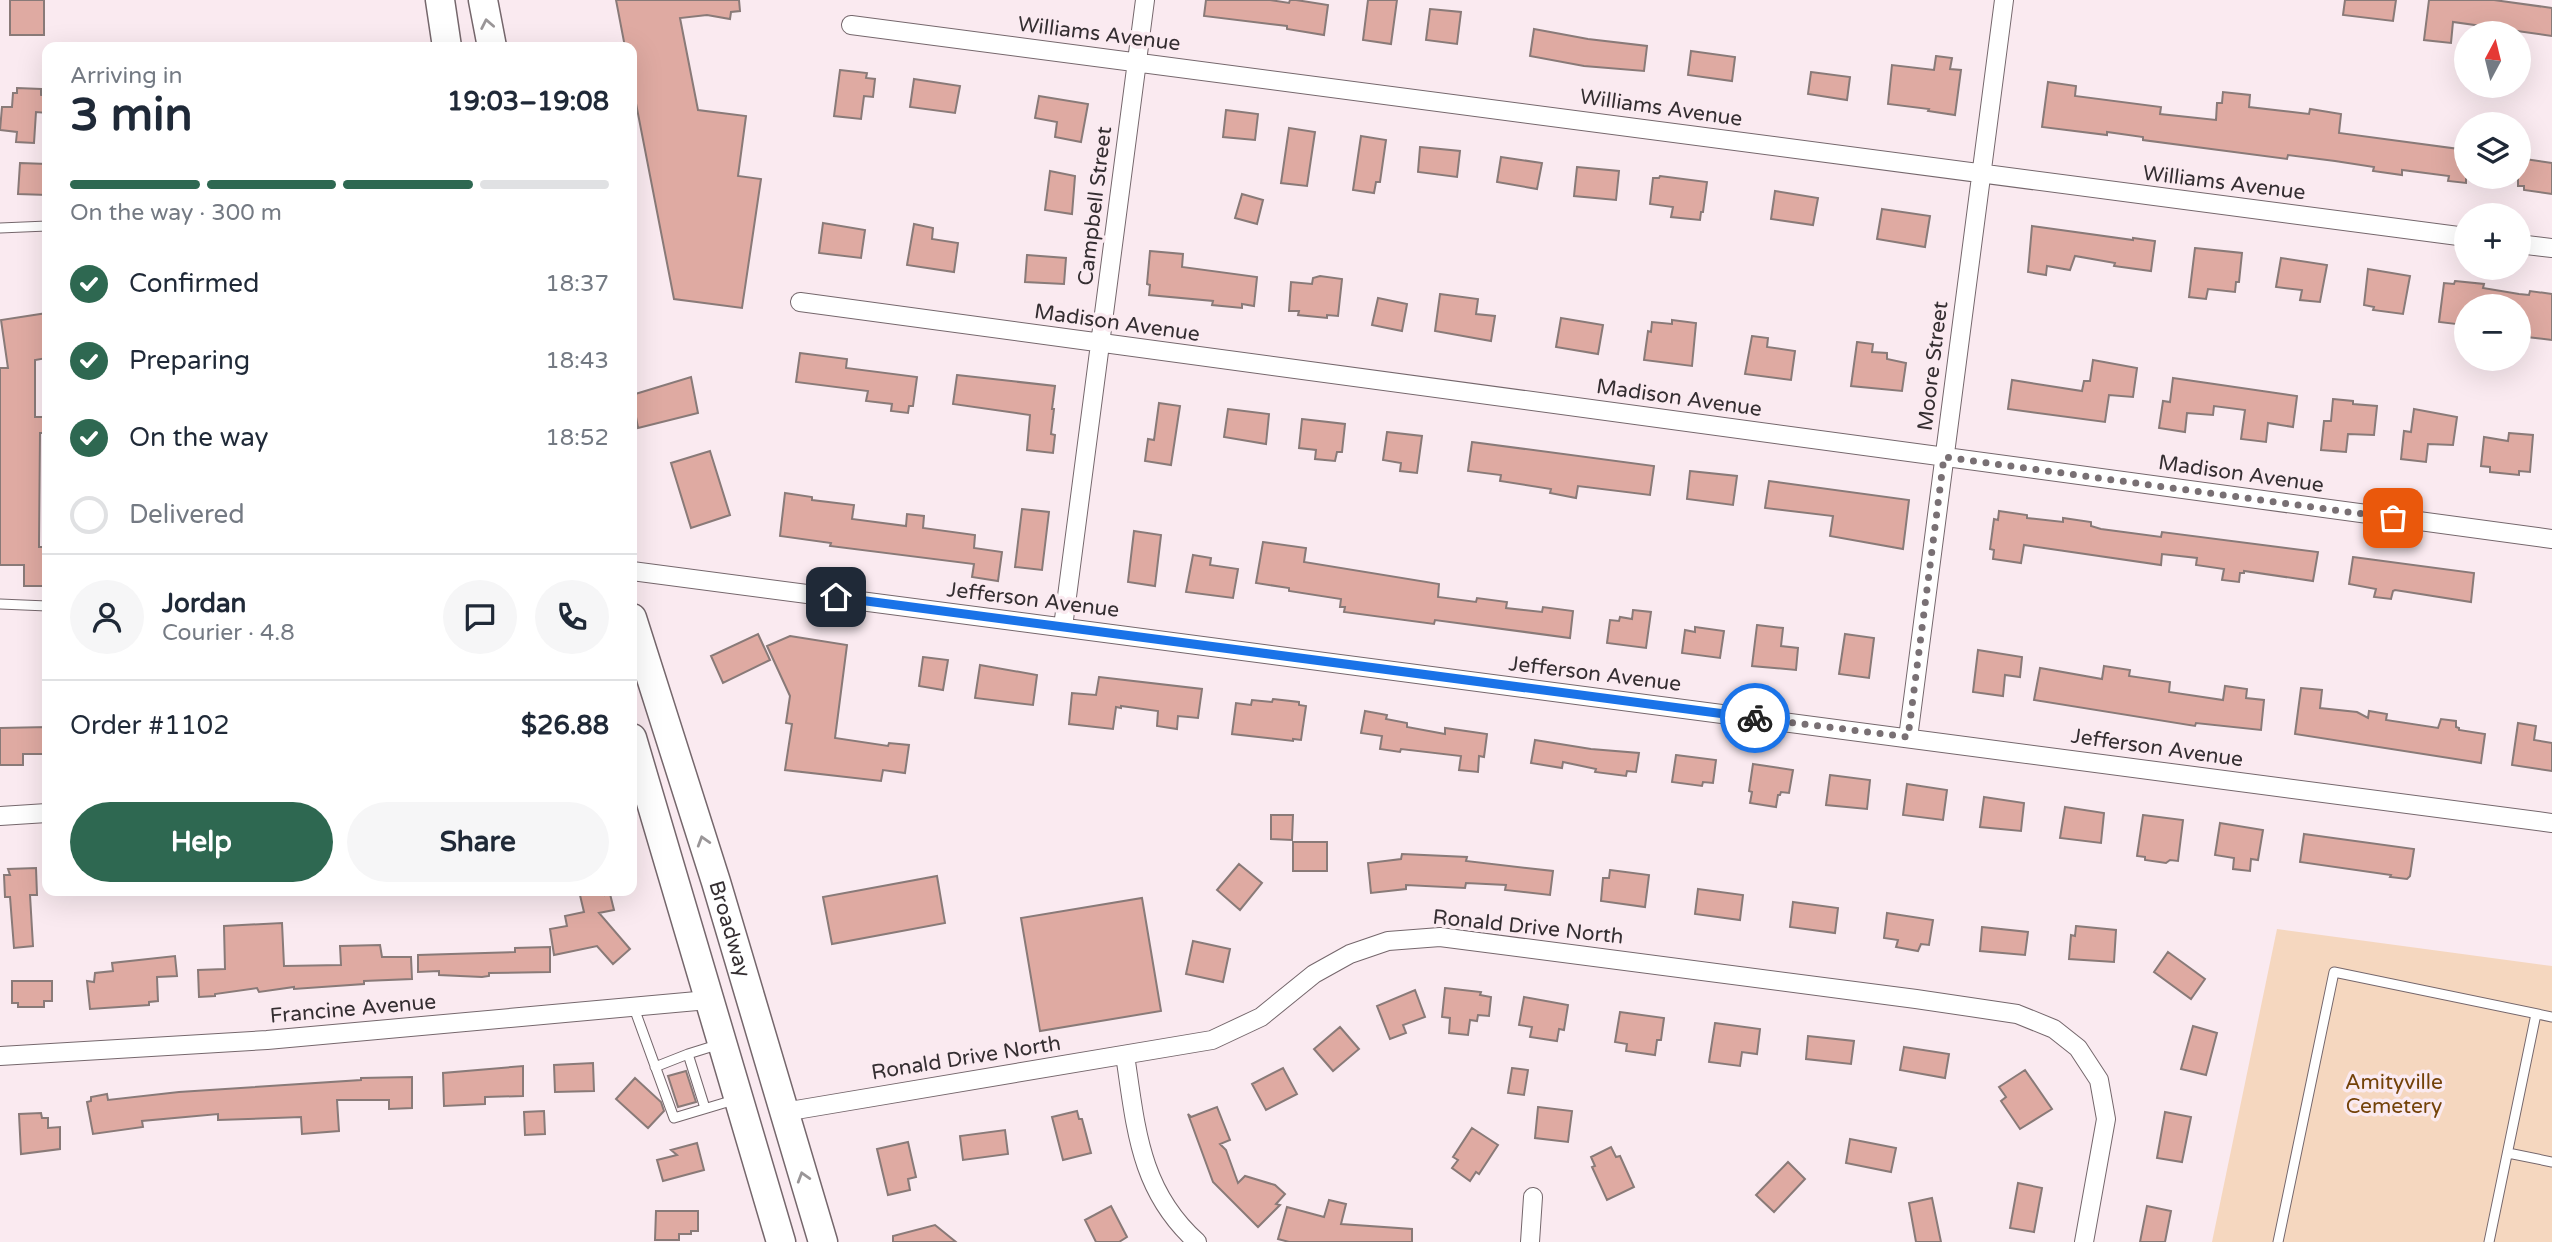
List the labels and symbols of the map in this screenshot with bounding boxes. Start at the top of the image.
street label: Williams Avenue [1016,12,1182,56]
one-way arrow [481,18,496,30]
north arrow [2454,21,2530,98]
street label: Williams Avenue [1578,84,1744,132]
street label: Campbell Street [1073,125,1117,287]
street label: Williams Avenue [2141,161,2307,205]
street label: Madison Avenue [1033,299,1201,347]
street label: Moore Street [1913,300,1953,432]
street label: Madison Avenue [1595,374,1763,422]
street label: Madison Avenue [2157,450,2325,498]
pin [2363,488,2423,548]
pin [806,567,866,627]
street label: Jefferson Avenue [945,577,1121,623]
street label: Jefferson Avenue [1507,651,1683,697]
courier [1720,683,1790,753]
street label: Jefferson Avenue [2069,724,2245,772]
one-way arrow [697,836,712,848]
street label: Broadway [704,878,756,980]
street label: Ronald Drive North [1431,905,1625,949]
street label: Francine Avenue [269,989,437,1029]
street label: Ronald Drive North [869,1031,1063,1085]
park label: Amityville Cemetery [2345,1070,2443,1119]
one-way arrow [797,1171,812,1183]

